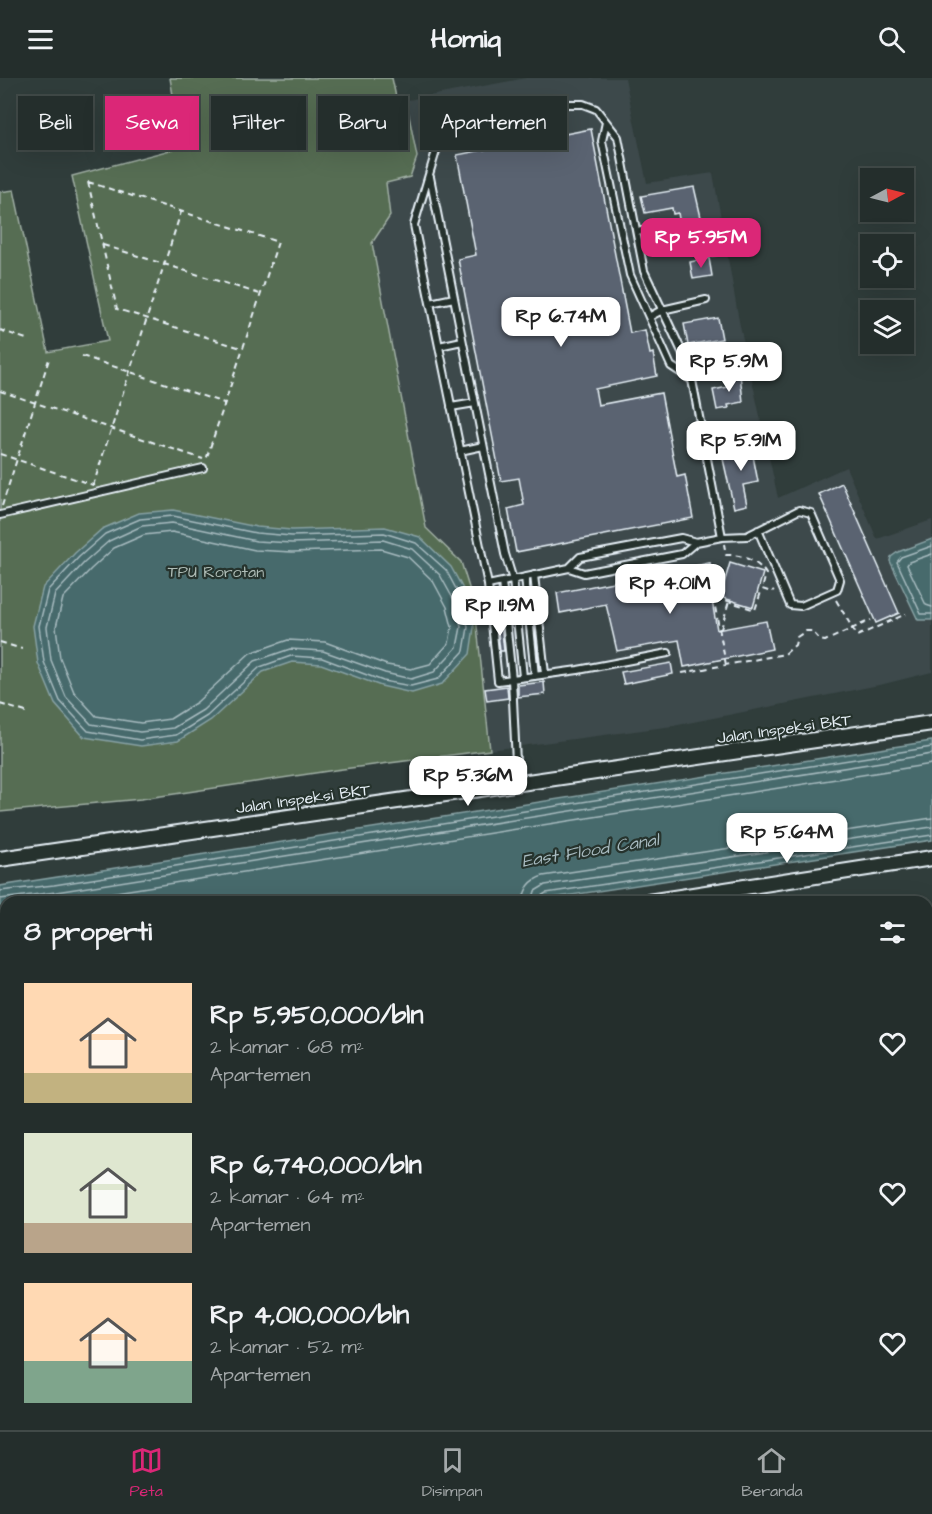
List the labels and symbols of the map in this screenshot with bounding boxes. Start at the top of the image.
north arrow [860,168,914,222]
pin: Rp 5.95M [639,218,763,269]
pin: Rp 6.74M [499,297,623,348]
pin: Rp 5.9M [674,342,784,393]
pin: Rp 5.91M [679,421,803,472]
park label: TPU Rorotan [168,561,264,583]
pin: Rp 4.01M [608,564,732,615]
pin: Rp 11.9M [438,586,562,637]
street label: Jalan Inspeksi BKT [716,709,853,749]
pin: Rp 5.36M [406,756,530,807]
street label: Jalan Inspeksi BKT [235,779,372,819]
pin: Rp 5.64M [725,813,849,864]
water label: East Flood Canal [520,827,662,874]

